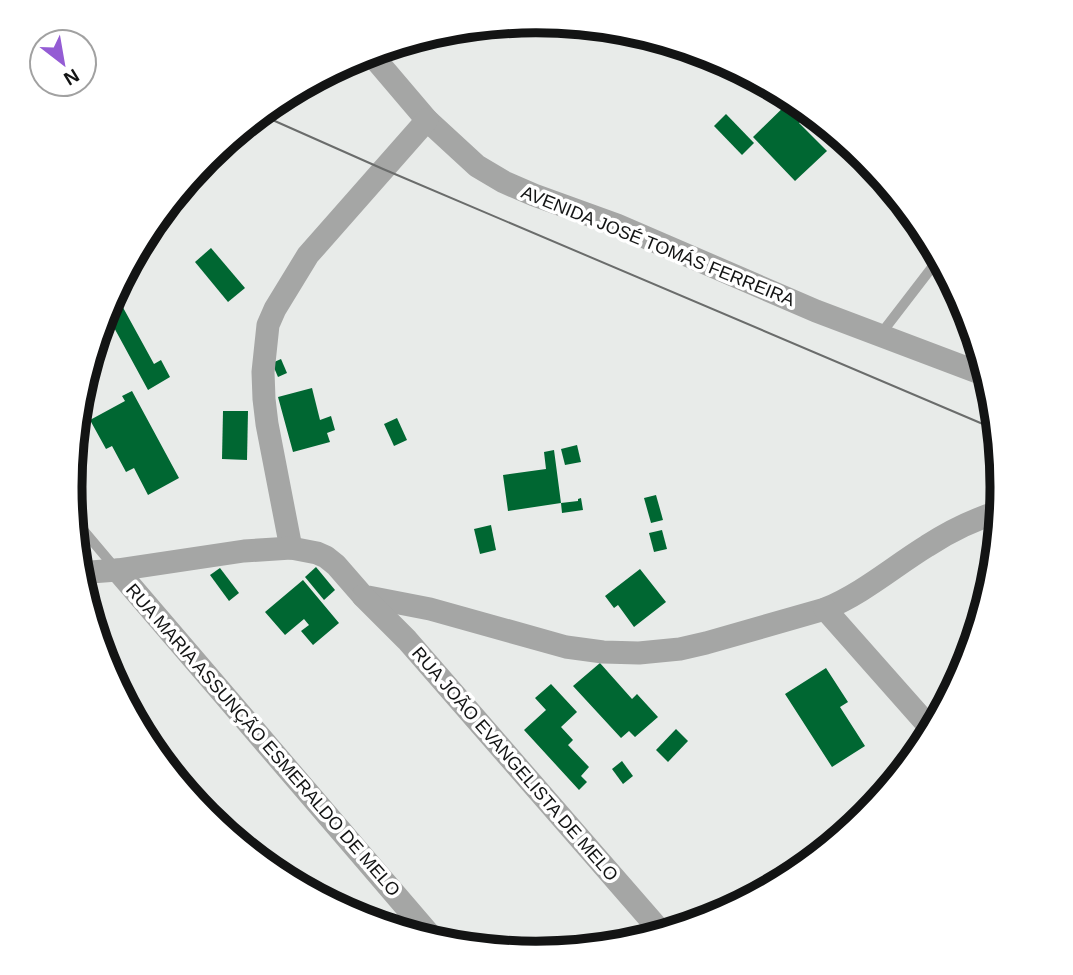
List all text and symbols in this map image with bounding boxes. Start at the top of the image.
north arrow [28,28,98,98]
text: N [60,65,83,90]
street label: AVENIDA JOSÉ TOMÁS FERREIRA [518,182,798,310]
street label: RUA MARIA ASSUNÇÃO ESMERALDO DE MELO [122,579,405,900]
street label: RUA JOÃO EVANGELISTA DE MELO [408,642,623,885]

